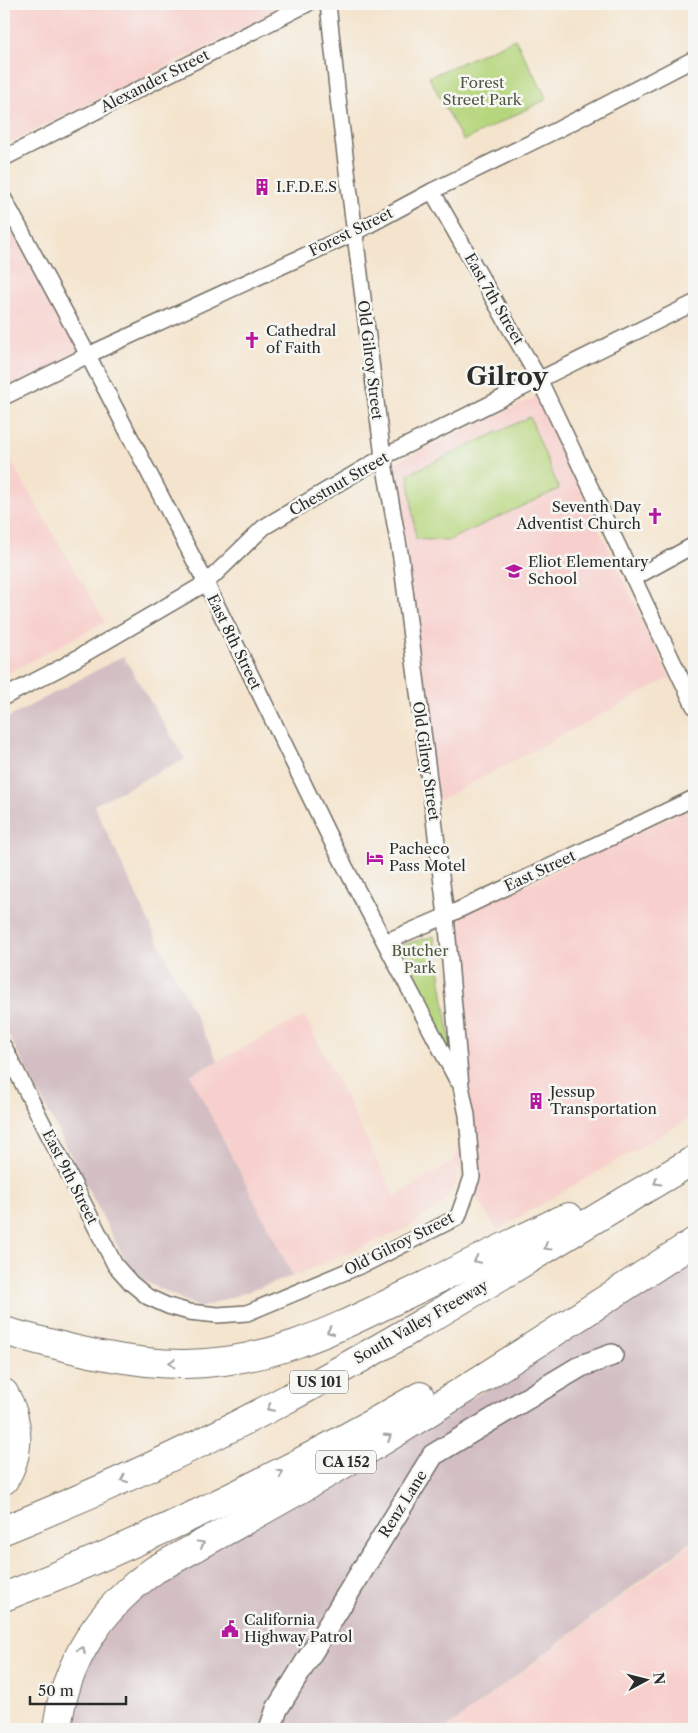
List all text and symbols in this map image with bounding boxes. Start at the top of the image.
street label: Alexander Street [96,45,213,117]
park label: Forest Street Park [442,73,523,109]
building icon: I.F.D.E.S [252,177,272,197]
place label: I.F.D.E.S [276,177,337,196]
street label: Forest Street [306,203,397,260]
street label: East 7th Street [461,250,529,349]
street label: Old Gilroy Street [354,299,387,421]
place label: Cathedral of Faith [266,321,337,357]
church icon: Cathedral of Faith [242,330,262,350]
district label: Gilroy [466,361,548,392]
street label: Chestnut Street [286,447,392,520]
place label: Seventh Day Adventist Church [515,497,642,533]
church icon: Seventh Day Adventist Church [645,506,665,526]
place label: Eliot Elementary School [528,552,649,588]
school or university icon: Eliot Elementary School [504,561,524,581]
street label: East 8th Street [203,591,266,693]
street label: Old Gilroy Street [409,700,444,823]
place label: Pacheco Pass Motel [389,839,466,875]
street label: East Street [501,845,579,895]
hotel icon: Pacheco Pass Motel [365,848,385,868]
park label: Butcher Park [392,941,449,977]
place label: Jessup Transportation [548,1082,657,1118]
building icon: Jessup Transportation [526,1091,546,1111]
street label: East 9th Street [38,1126,103,1228]
one-way arrow [653,1175,662,1185]
street label: Old Gilroy Street [341,1207,457,1279]
one-way arrow [544,1241,553,1251]
one-way arrow [473,1254,482,1264]
street label: South Valley Freeway [350,1275,492,1368]
one-way arrow [326,1325,335,1336]
one-way arrow [168,1358,176,1369]
road number: US 101 [290,1370,348,1394]
one-way arrow [267,1402,276,1412]
one-way arrow [382,1434,391,1444]
road number: CA 152 [316,1450,376,1474]
street label: Renz Lane [374,1466,431,1541]
one-way arrow [275,1469,284,1479]
one-way arrow [120,1472,129,1483]
one-way arrow [196,1541,205,1551]
place label: California Highway Patrol [244,1610,353,1646]
public building icon: California Highway Patrol [220,1619,240,1639]
one-way arrow [76,1646,86,1655]
north arrow [620,1656,670,1706]
text: N [649,1671,669,1686]
scale bar [30,1673,126,1705]
text: 50 m [38,1681,74,1700]

